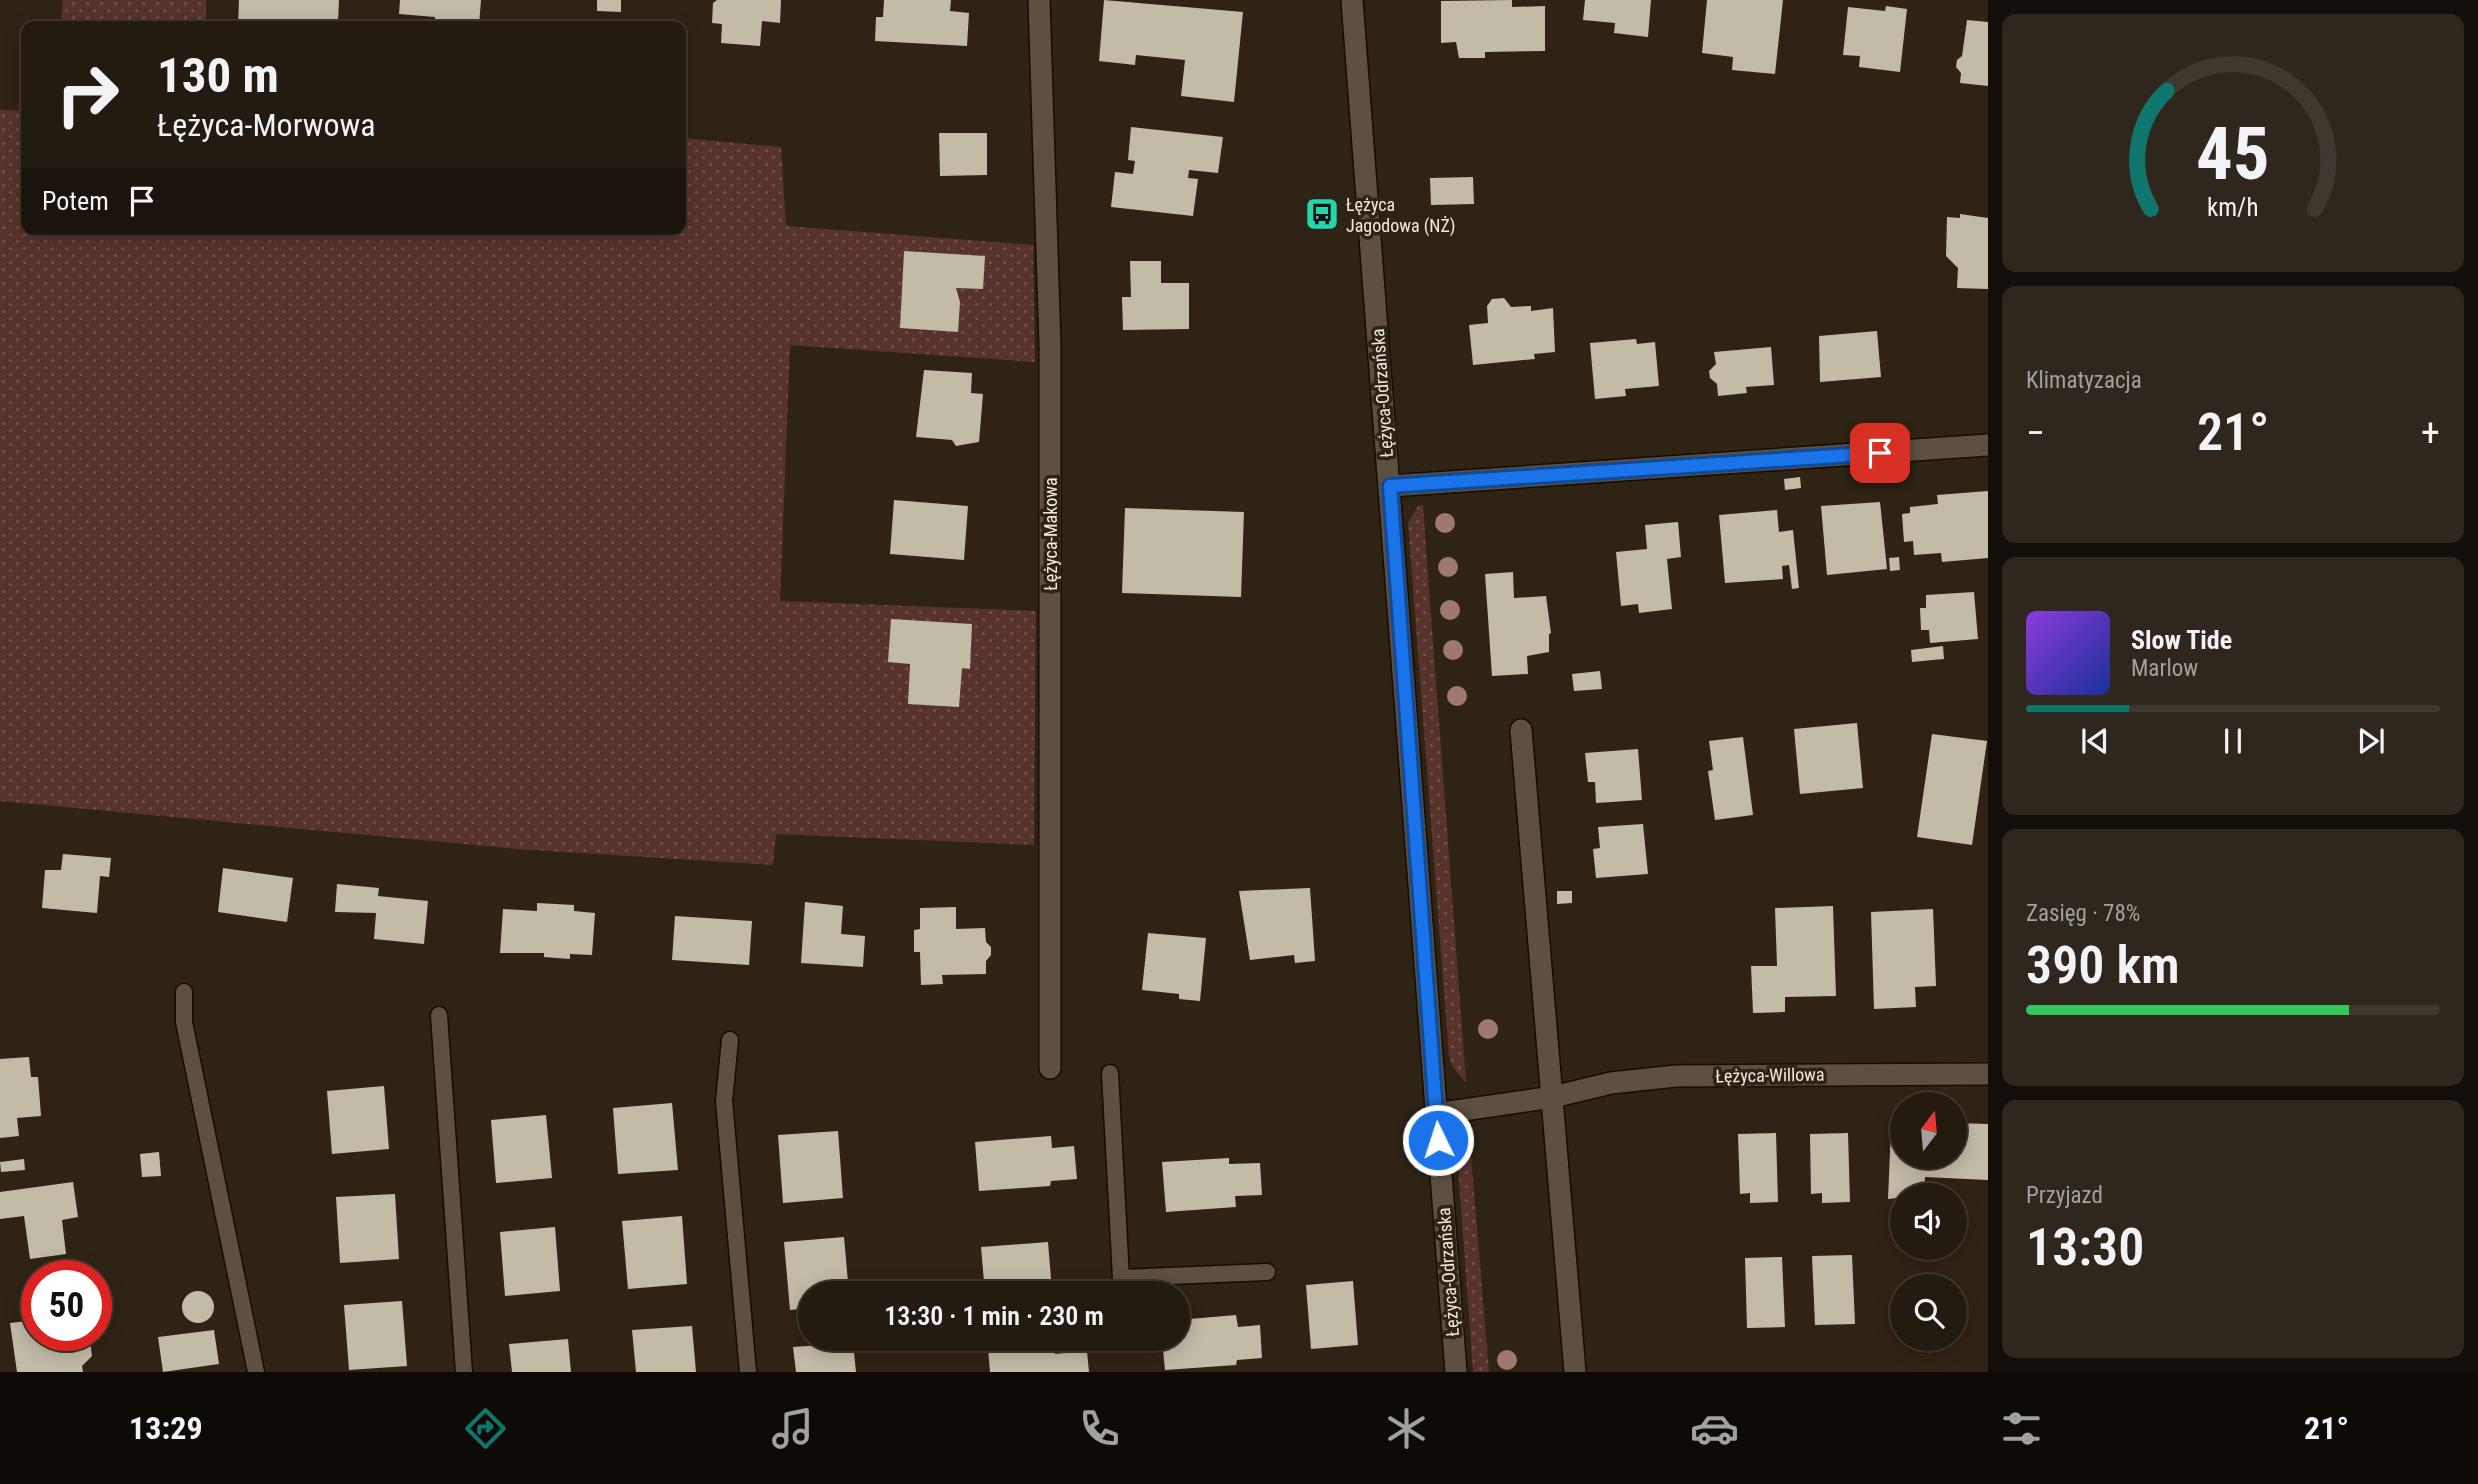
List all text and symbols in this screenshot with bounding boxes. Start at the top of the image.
text: 130 m [157,47,279,104]
icon: right [42,49,133,140]
text: Łężyca-Morwowa [157,106,376,144]
text: 45 [2196,111,2270,197]
icon: arrive [123,182,161,220]
text: Potem [42,186,109,216]
text: km/h [2207,193,2259,222]
place label: Łężyca Jagodowa (NŻ) [1346,194,1456,237]
bus stop icon: Łężyca Jagodowa (NŻ) [1303,195,1341,233]
street label: Łężyca-Odrzańska [1367,328,1397,458]
text: Klimatyzacja [2026,367,2142,394]
text: 21° [2197,402,2269,463]
text: − [2026,411,2045,455]
text: + [2421,411,2440,455]
pin [1850,423,1910,483]
icon: arrive [1861,434,1899,472]
street label: Łężyca-Makowa [1040,477,1061,591]
text: Slow Tide [2131,625,2232,655]
text: Marlow [2131,655,2198,682]
icon: previous [2076,722,2114,760]
icon: pause [2214,722,2252,760]
icon: next [2352,722,2390,760]
text: Zasięg · 78% [2026,900,2140,927]
text: 390 km [2026,935,2180,996]
street label: Łężyca-Willowa [1715,1064,1825,1086]
north arrow [1890,1092,1967,1169]
map controls [1890,1092,1967,1351]
position arrow [1401,1103,1475,1177]
text: Przyjazd [2026,1182,2103,1209]
button: sound [1890,1183,1967,1260]
street label: Łężyca-Odrzańska [1433,1207,1463,1337]
text: 13:30 [2026,1217,2144,1278]
speed limit sign: 50 [21,1260,112,1351]
button: search [1890,1274,1967,1351]
text: 13:30 · 1 min · 230 m [884,1301,1104,1331]
icon: directions [461,1404,510,1453]
icon: music [768,1404,817,1453]
icon: phone [1075,1404,1124,1453]
icon: climate [1382,1404,1431,1453]
icon: car [1690,1404,1739,1453]
icon: filters [1997,1404,2046,1453]
text: 13:29 [129,1409,203,1447]
text: 21° [2304,1409,2349,1447]

